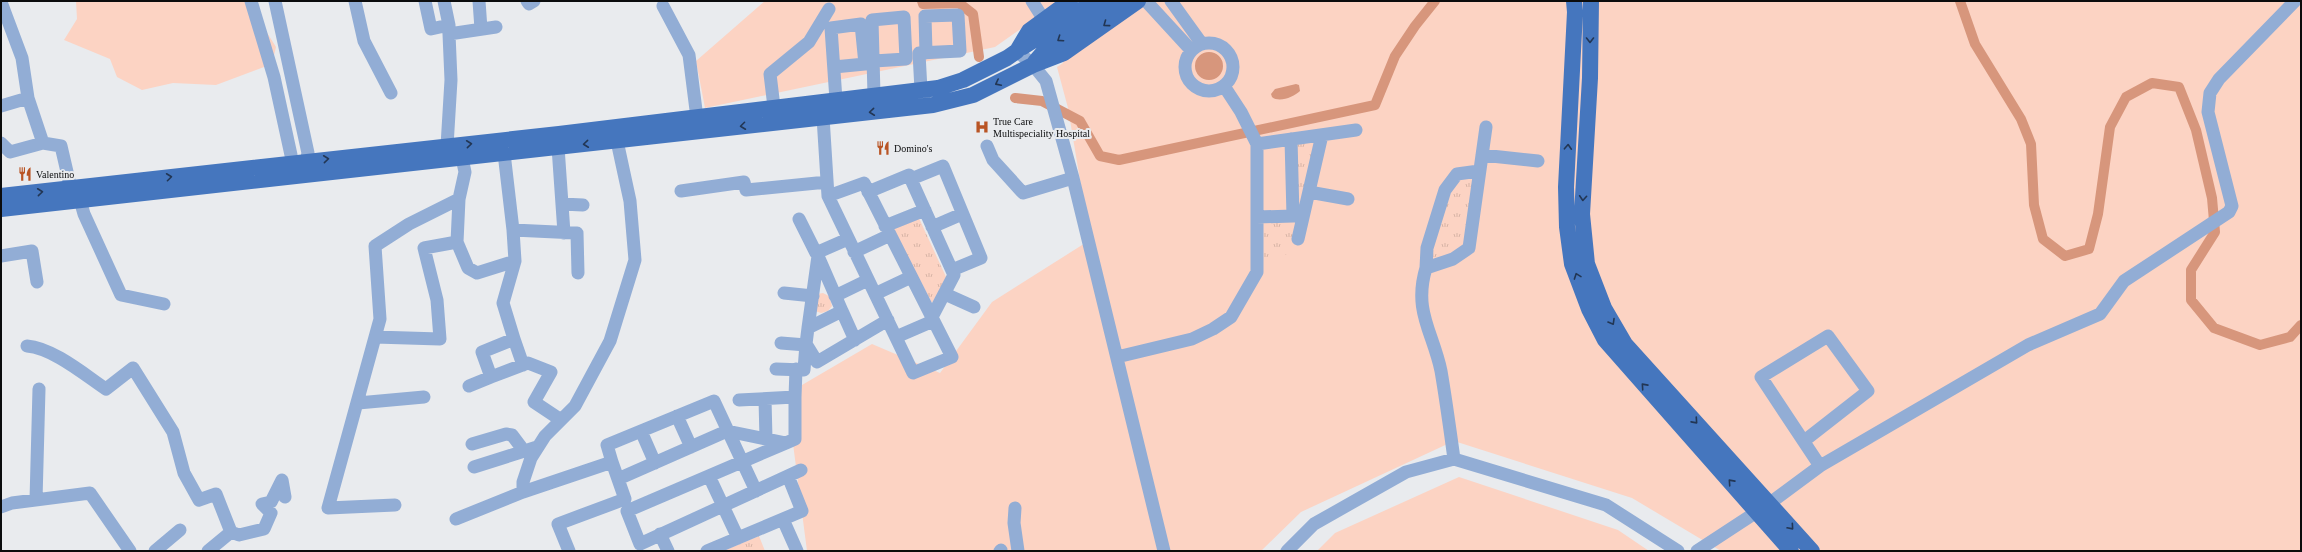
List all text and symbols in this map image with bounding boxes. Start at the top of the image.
one-way arrow [1103,19,1110,27]
one-way arrow [1058,34,1065,41]
one-way arrow [1586,37,1594,43]
one-way arrow [995,78,1002,85]
one-way arrow [869,107,876,116]
place label: True Care Multispeciality Hospital [993,116,1090,139]
hospital icon: True Care Multispeciality Hospital [974,119,990,135]
one-way arrow [740,122,746,131]
one-way arrow [466,140,472,149]
one-way arrow [583,140,589,149]
restaurant icon: Domino's [875,140,891,156]
place label: Domino's [894,143,933,154]
one-way arrow [1563,144,1572,150]
one-way arrow [323,155,329,164]
restaurant icon: Valentino [17,166,33,182]
place label: Valentino [36,169,74,180]
one-way arrow [166,173,172,182]
one-way arrow [37,188,43,197]
one-way arrow [1578,195,1587,201]
one-way arrow [1573,273,1582,280]
one-way arrow [1608,318,1615,325]
one-way arrow [1642,383,1649,390]
one-way arrow [1691,417,1698,424]
one-way arrow [1729,479,1736,487]
one-way arrow [1786,522,1793,530]

